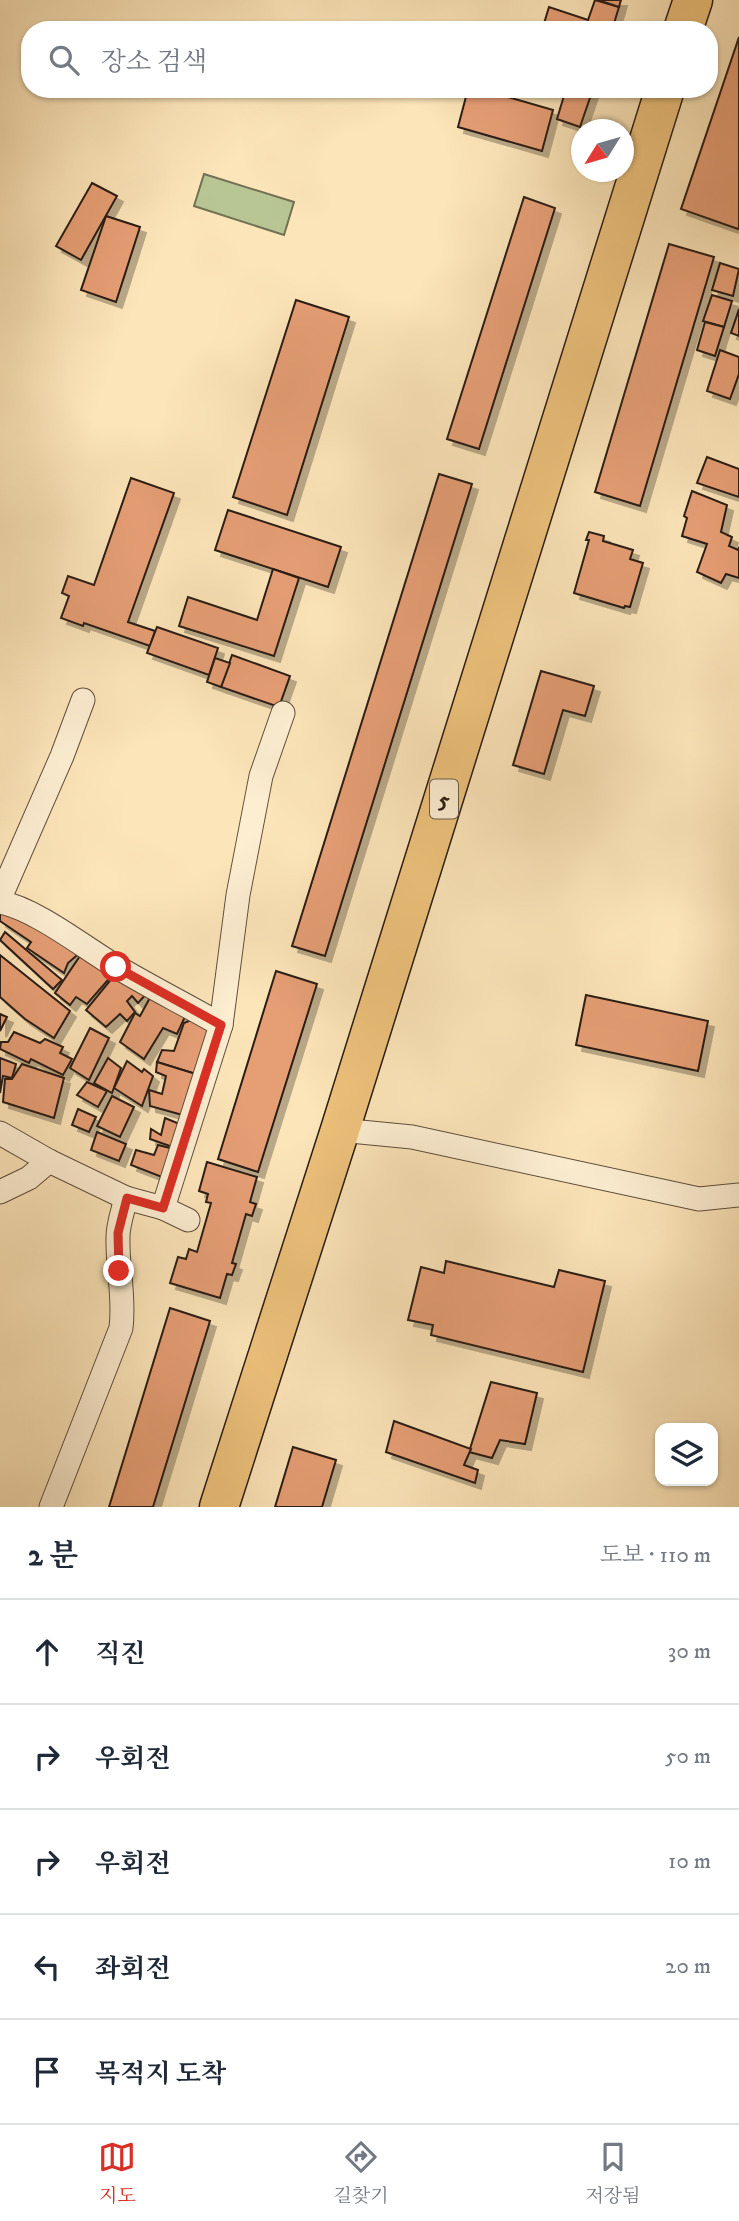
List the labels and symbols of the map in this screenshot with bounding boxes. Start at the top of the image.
north arrow [571,119,634,182]
road number: 5 [430,779,458,818]
route start [100,951,131,982]
route end [103,1255,134,1286]

